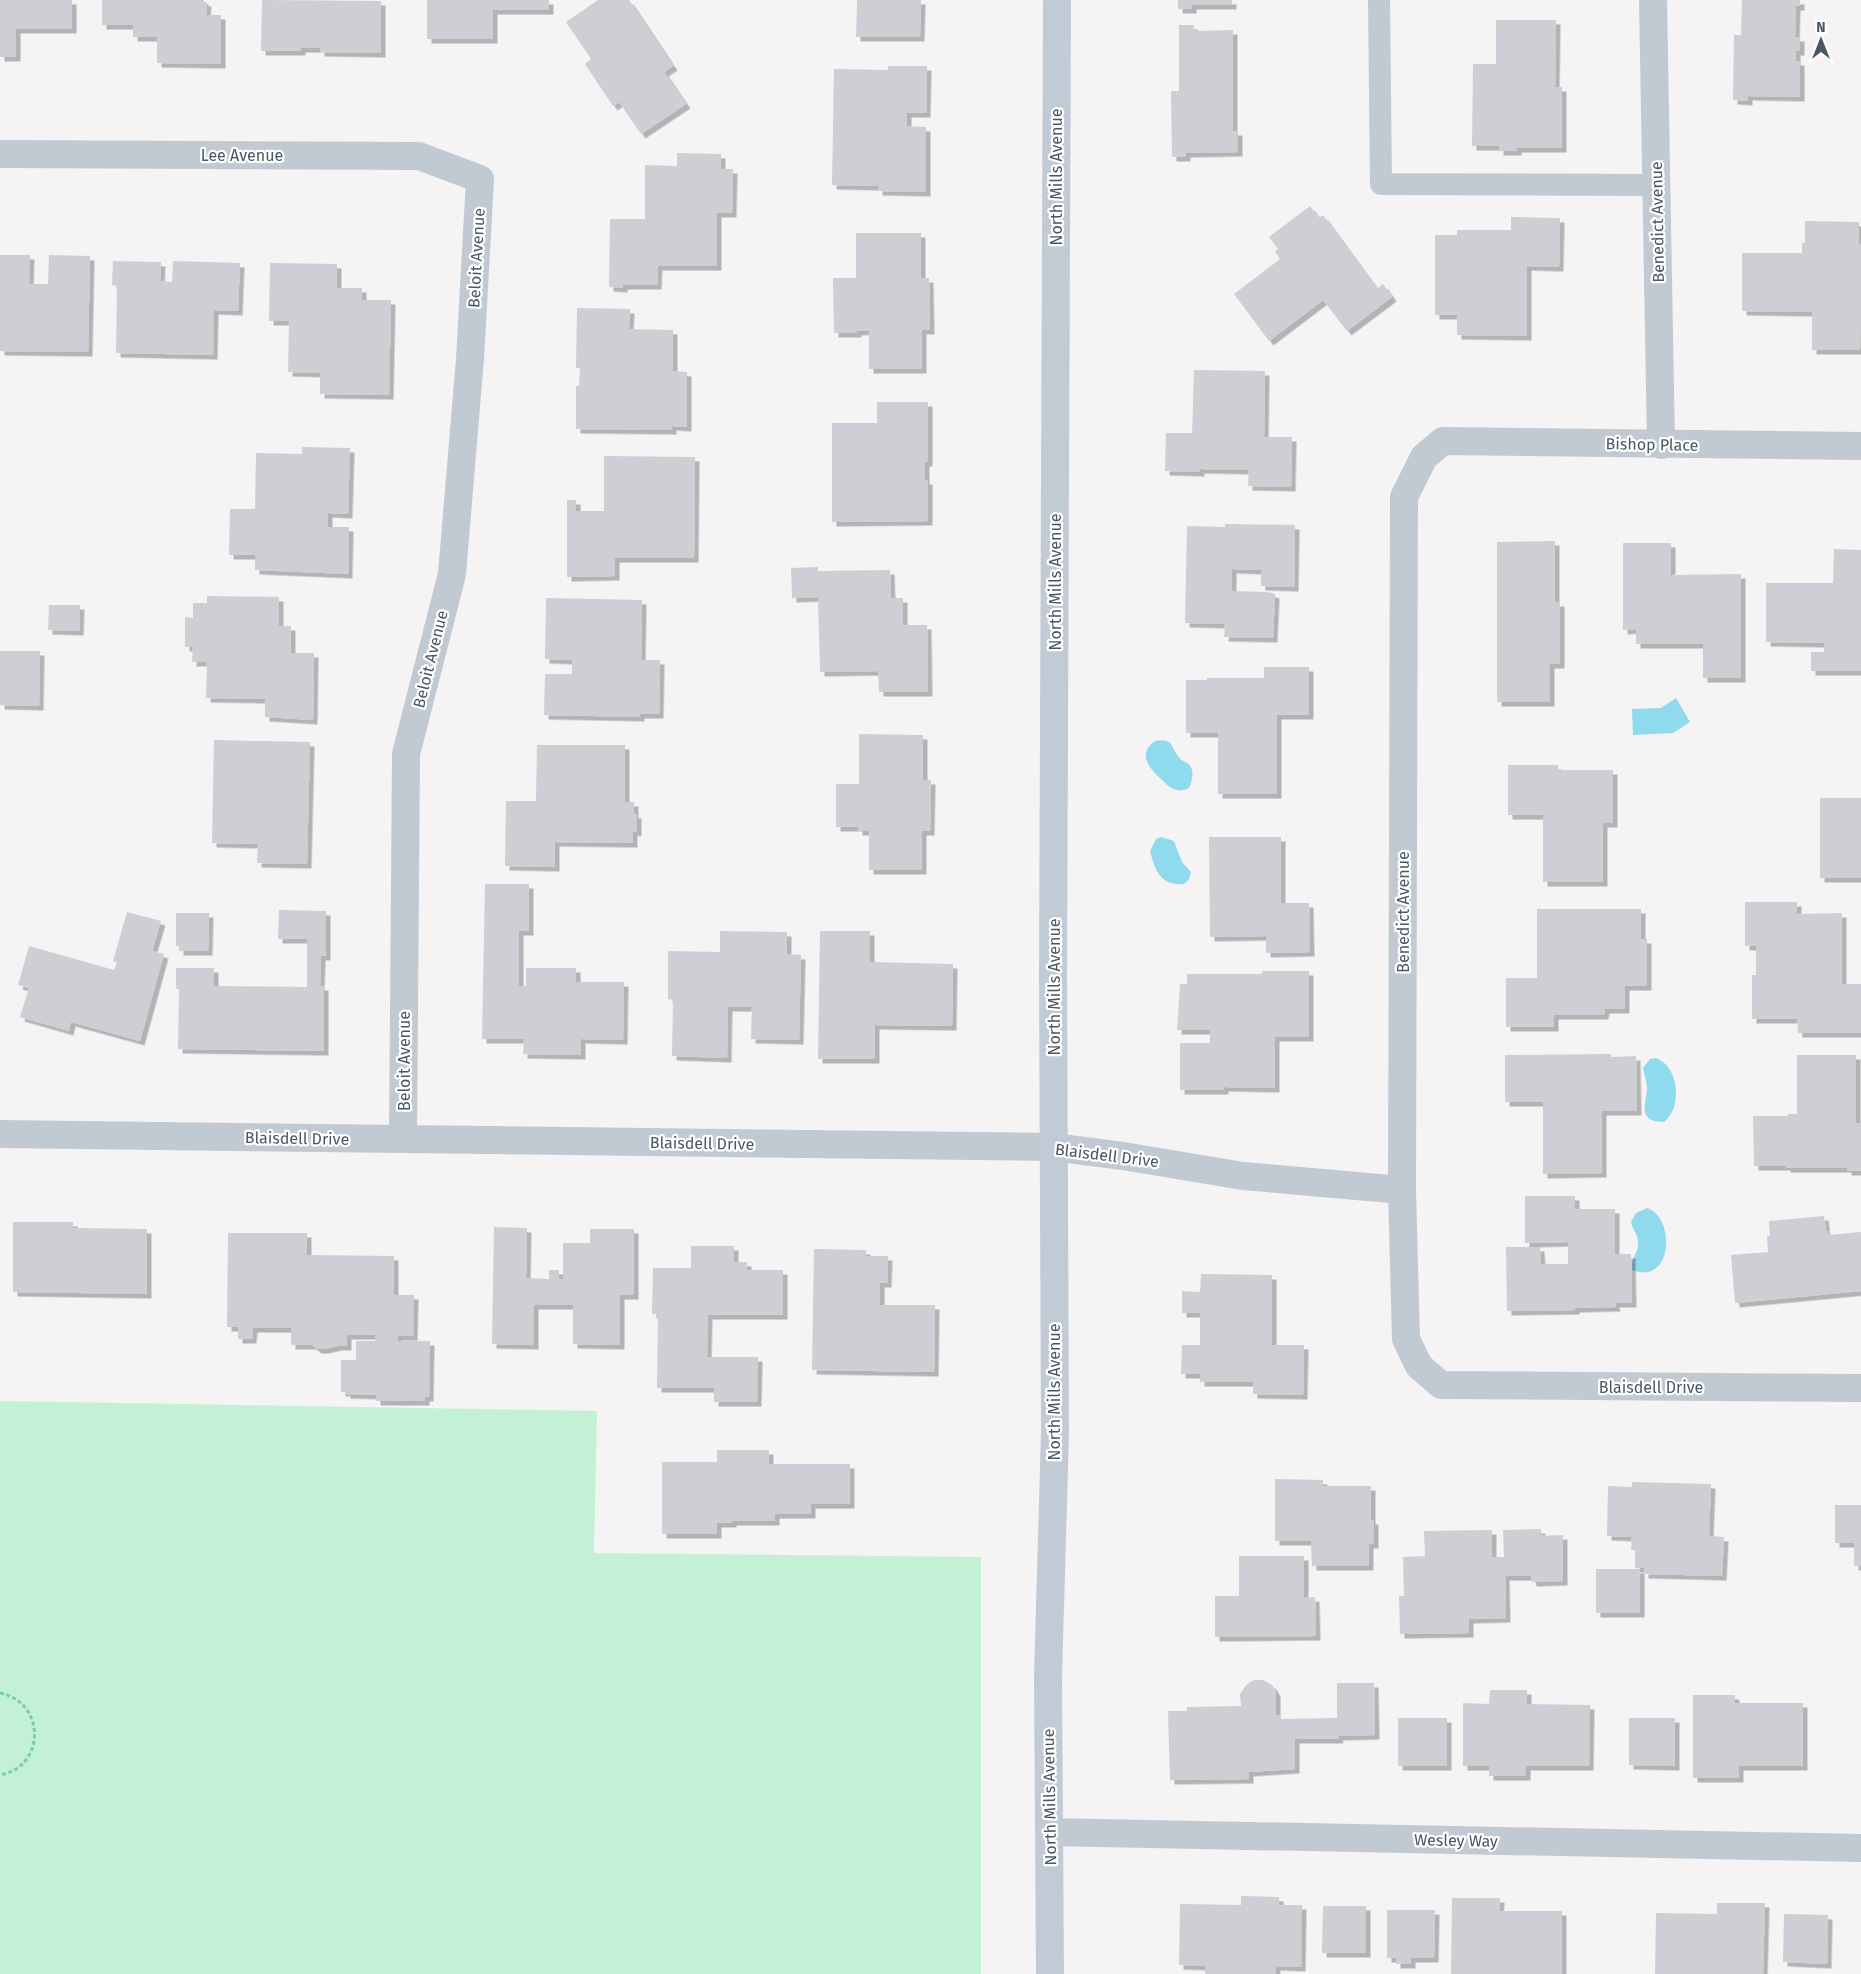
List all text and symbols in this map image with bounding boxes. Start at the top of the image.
north arrow [1796,15,1846,65]
text: N [1816,19,1826,36]
street label: North Mills Avenue [1047,109,1066,246]
street label: Lee Avenue [201,146,283,165]
street label: Benedict Avenue [1647,161,1668,283]
street label: Beloit Avenue [464,208,489,308]
street label: Bishop Place [1605,434,1698,455]
street label: North Mills Avenue [1046,514,1065,651]
street label: Beloit Avenue [409,608,452,710]
street label: Benedict Avenue [1394,851,1413,973]
street label: North Mills Avenue [1045,919,1064,1056]
street label: Beloit Avenue [395,1011,414,1111]
street label: Blaisdell Drive [245,1128,349,1149]
street label: Blaisdell Drive [650,1133,754,1154]
street label: Blaisdell Drive [1054,1140,1160,1171]
street label: North Mills Avenue [1045,1324,1064,1461]
street label: Blaisdell Drive [1599,1378,1703,1397]
street label: North Mills Avenue [1039,1728,1060,1866]
street label: Wesley Way [1414,1830,1498,1851]

